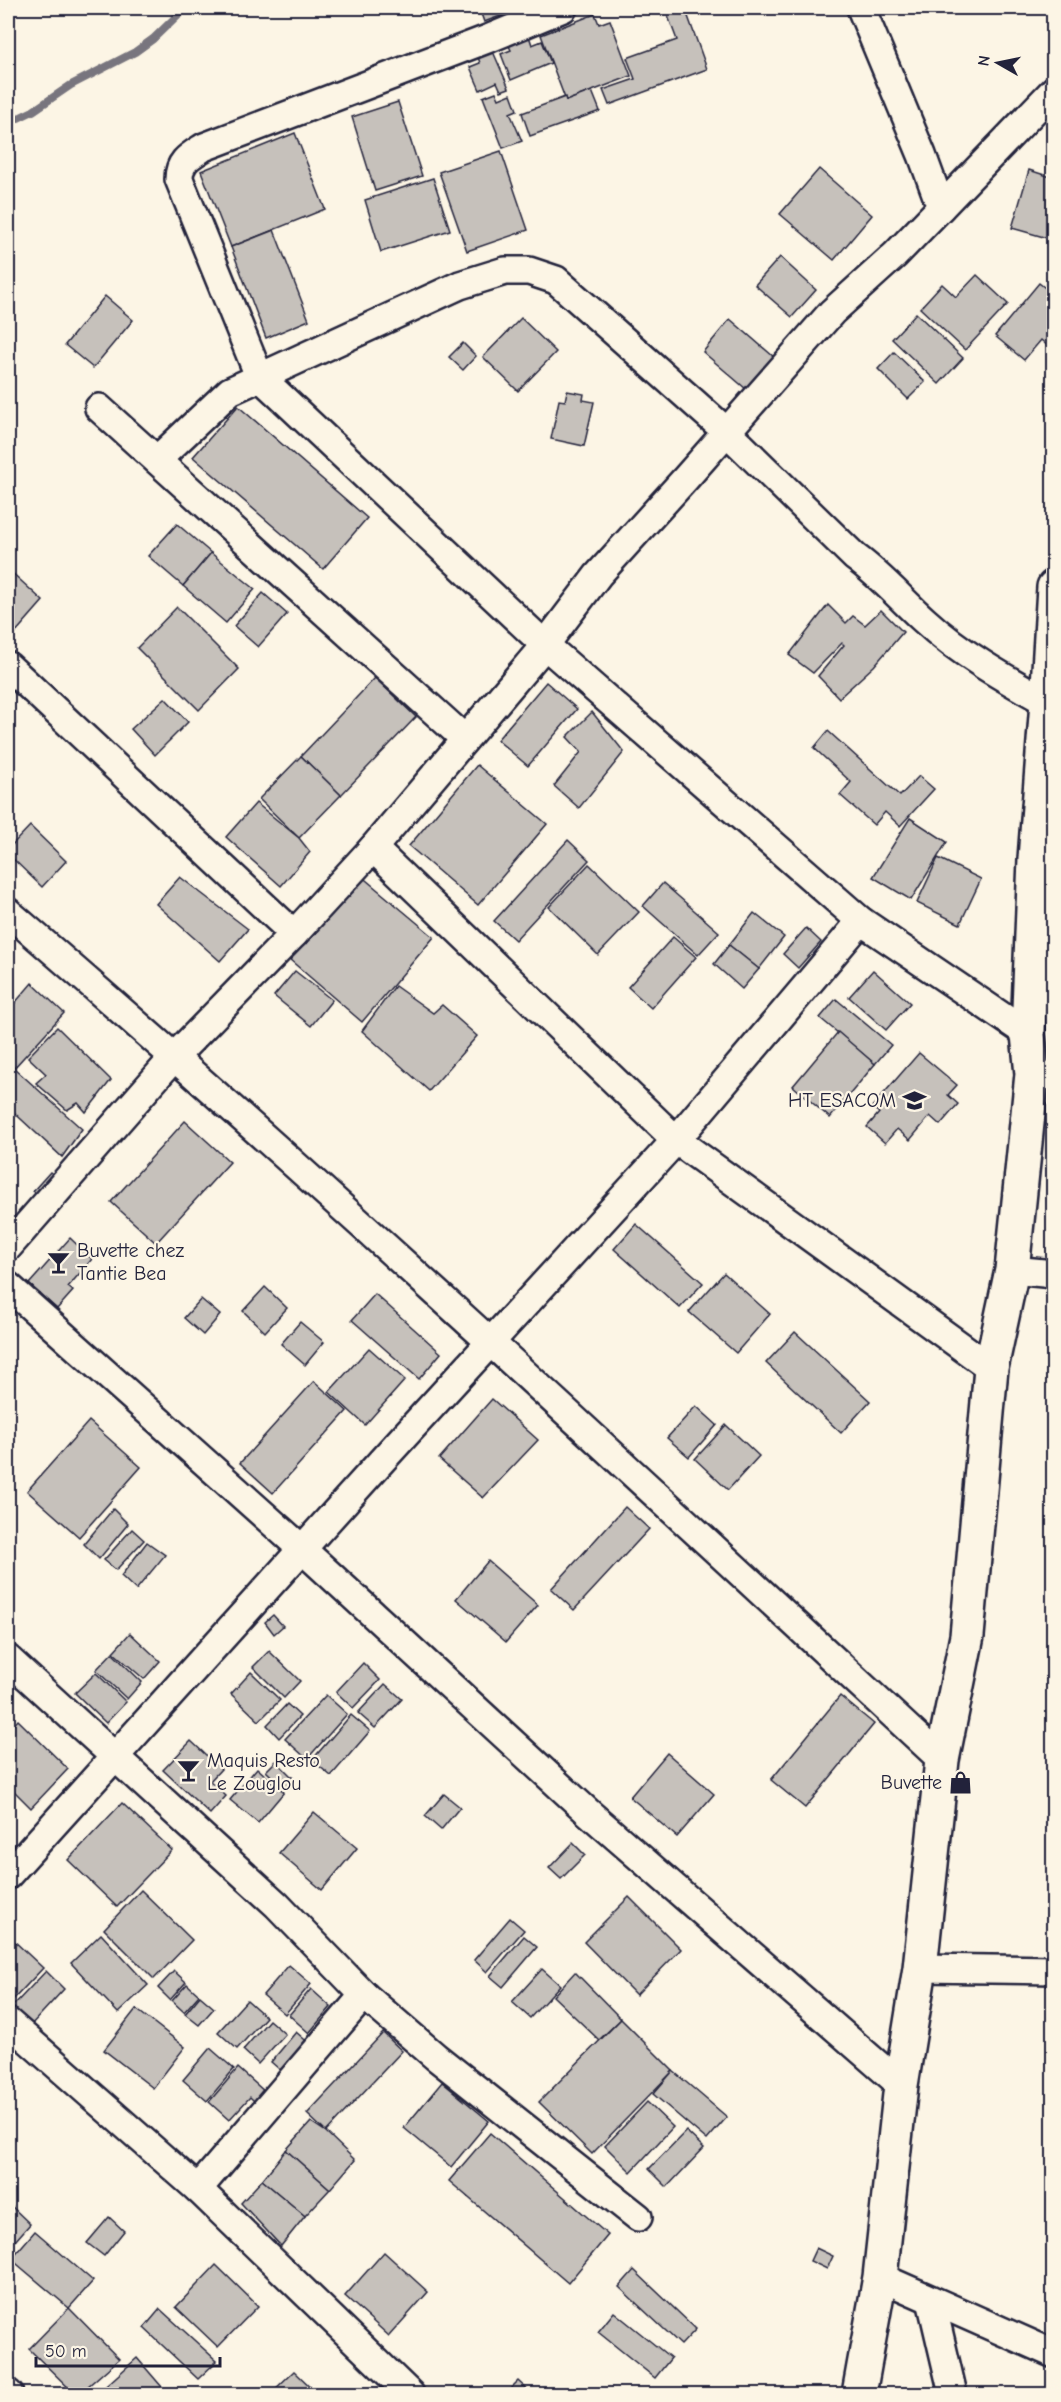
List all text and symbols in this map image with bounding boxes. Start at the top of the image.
north arrow [968,33,1028,93]
text: N [974,54,994,67]
school or university icon: HT ESACOM [901,1087,927,1113]
place label: HT ESACOM [788,1089,896,1112]
place label: Buvette chez Tantie Bea [77,1239,185,1285]
bar icon: Buvette chez Tantie Bea [46,1249,72,1275]
place label: Maquis Resto Le Zouglou [207,1749,320,1795]
bar icon: Maquis Resto Le Zouglou [176,1758,202,1784]
shop icon: Buvette [947,1769,973,1795]
place label: Buvette [881,1771,942,1794]
scale bar [36,2330,220,2368]
text: 50 m [45,2341,87,2362]

